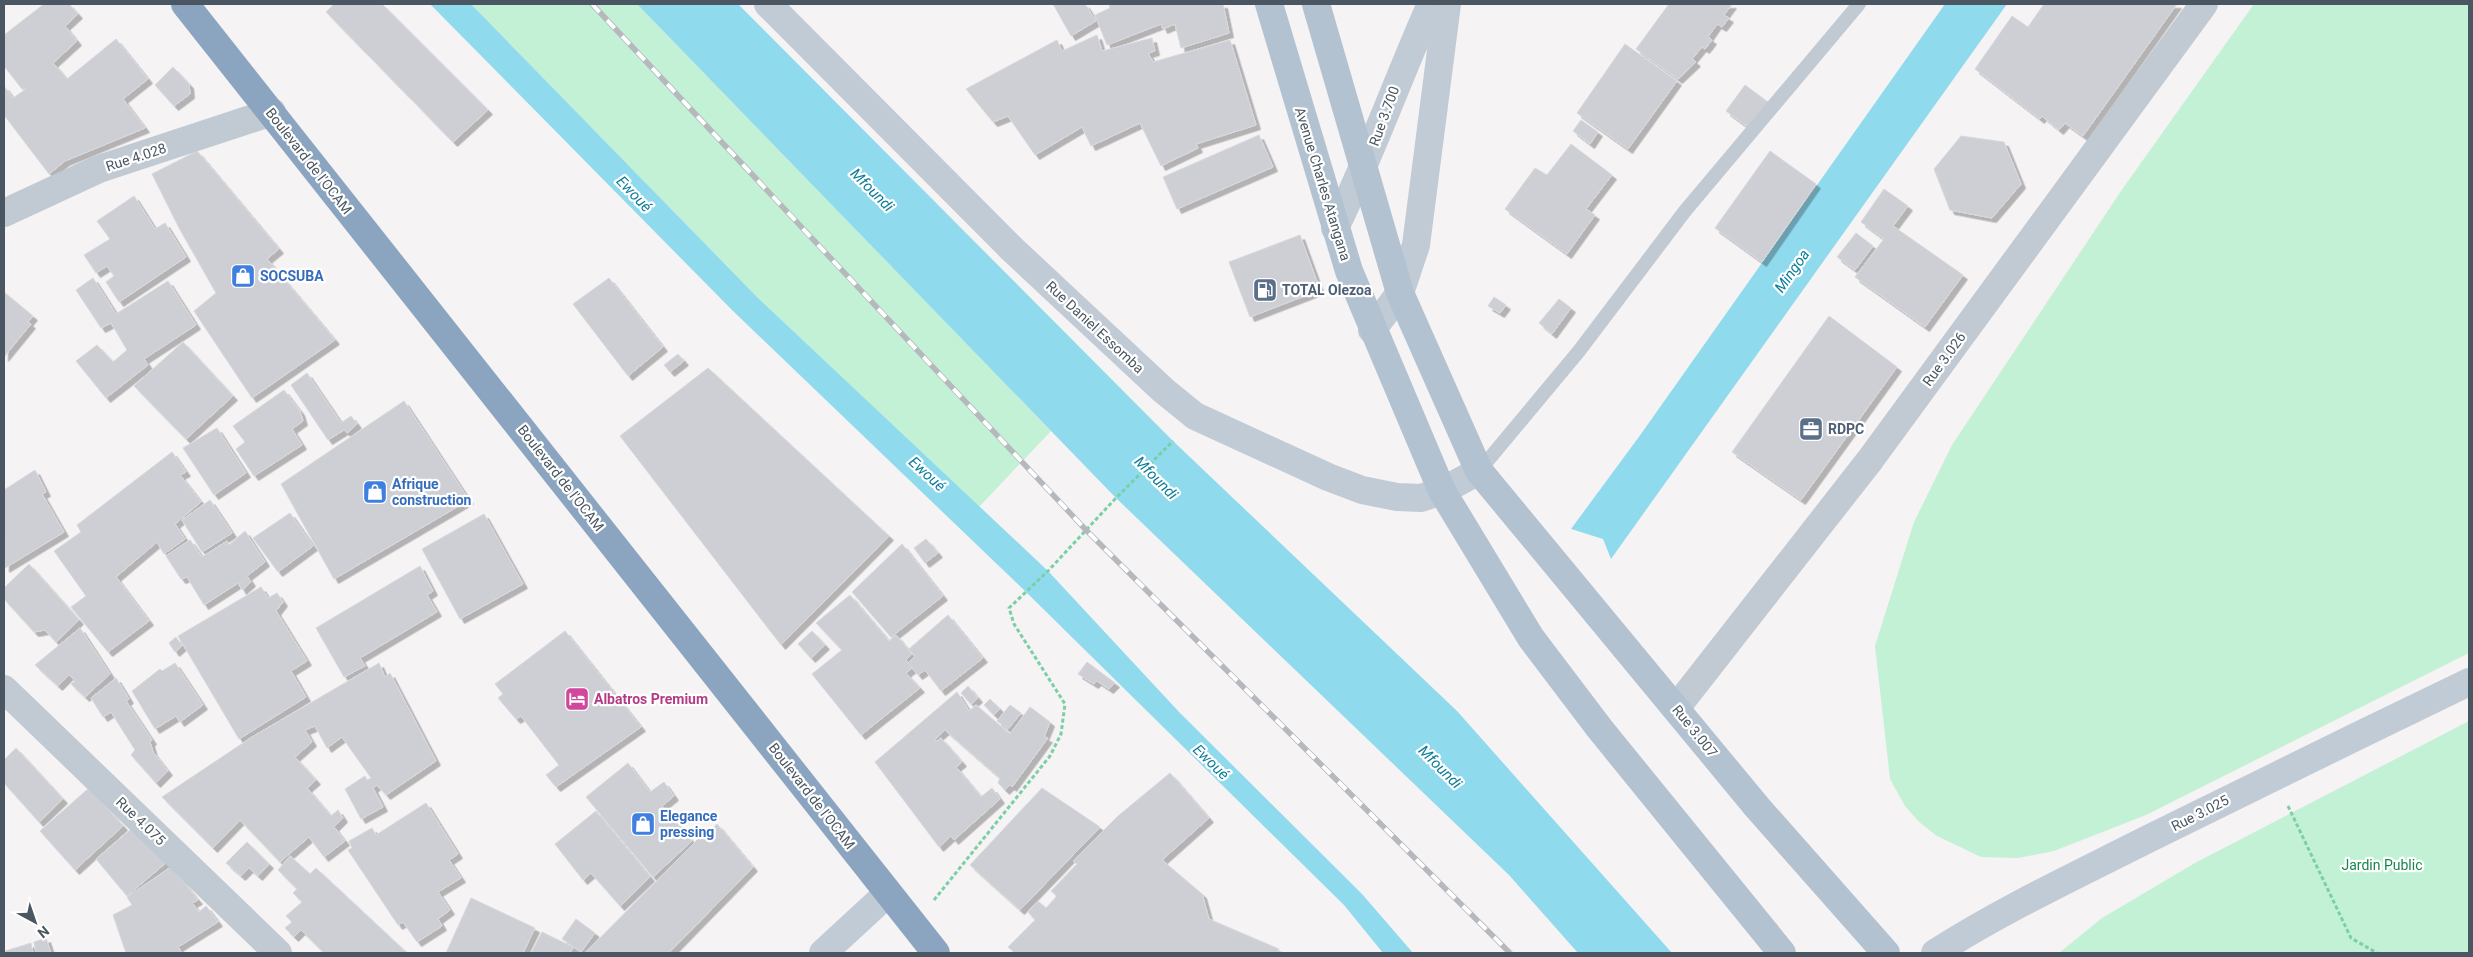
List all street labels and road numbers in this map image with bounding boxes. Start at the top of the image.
street label: Rue 3.700 [1366,84,1402,148]
street label: Boulevard de l'OCAM [263,105,355,217]
street label: Avenue Charles Atangana [1292,105,1354,263]
street label: Rue 4.028 [104,140,168,174]
street label: Rue Daniel Essomba [1043,278,1147,376]
street label: Rue 3.026 [1919,329,1969,389]
street label: Boulevard de l'OCAM [515,422,607,534]
street label: Rue 3.007 [1669,702,1721,760]
street label: Boulevard de l'OCAM [766,740,858,852]
street label: Rue 3.025 [2169,792,2232,834]
street label: Rue 4.075 [113,794,169,849]

